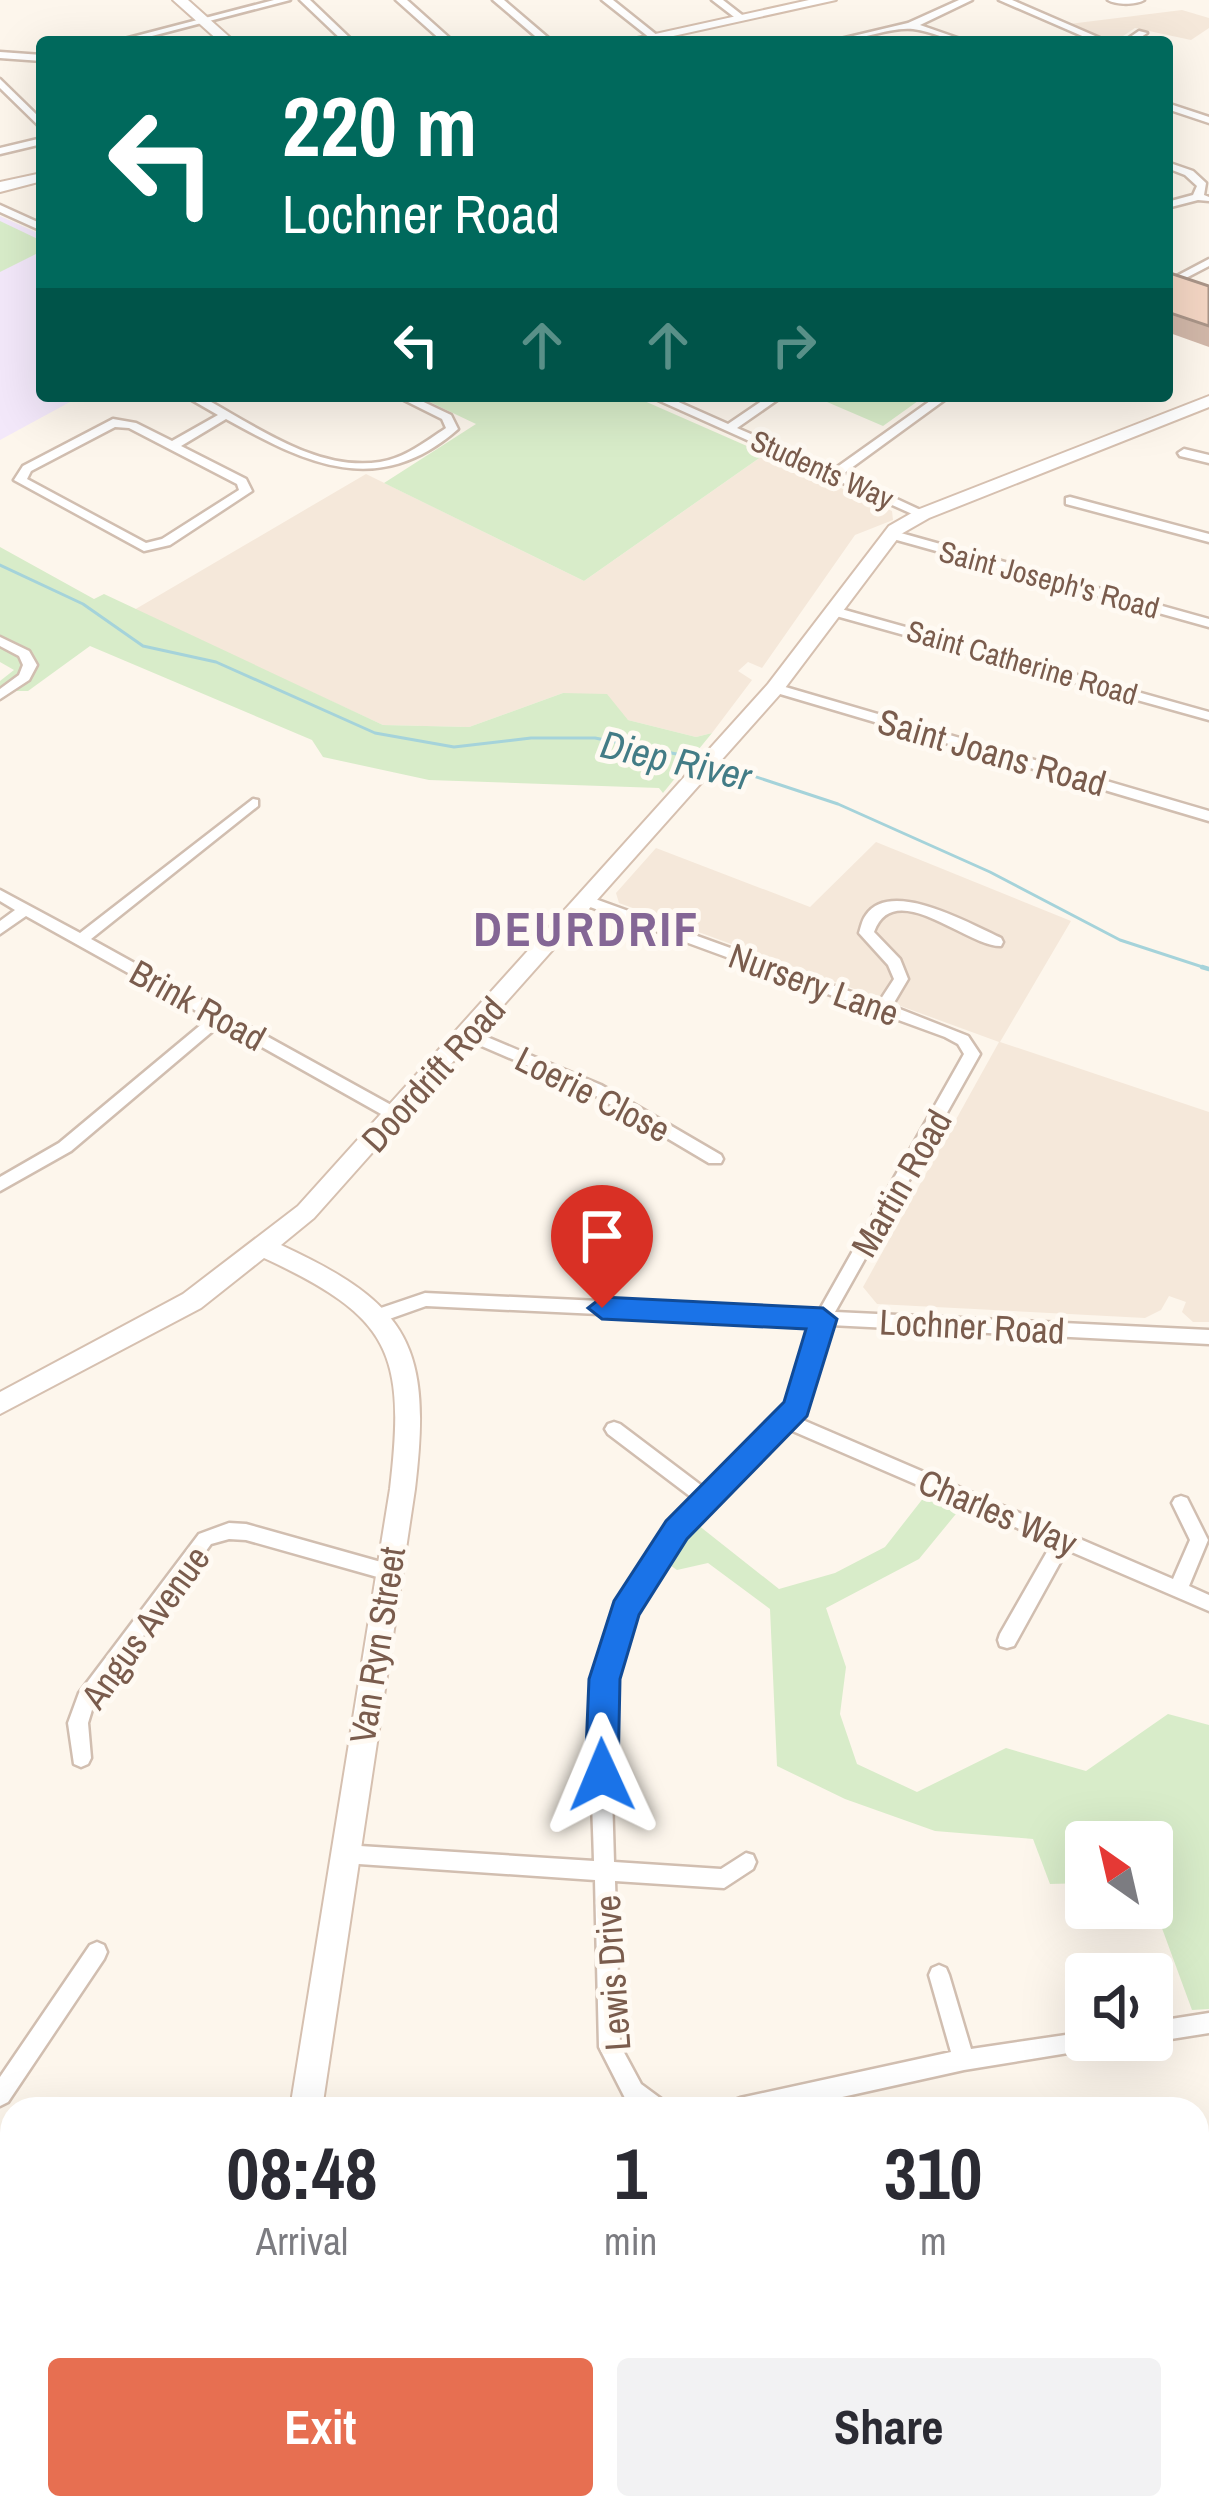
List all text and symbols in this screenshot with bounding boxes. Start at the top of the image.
text: 220 m [282,69,477,182]
icon: left [84,84,240,240]
text: Lochner Road [282,177,560,250]
icon: left [383,312,449,378]
icon: ahead [509,312,575,378]
icon: ahead [635,312,701,378]
icon: right [761,312,827,378]
street label: Students Way [745,420,901,519]
street label: Saint Joseph's Road [935,530,1164,628]
street label: Saint Catherine Road [902,610,1142,714]
street label: Saint Joans Road [873,697,1111,807]
water label: Diep River [596,717,758,803]
district label: DEURDRIF [473,896,701,961]
street label: Nursery Lane [723,931,905,1037]
street label: Brink Road [122,948,274,1062]
street label: Doordrift Road [350,986,516,1162]
street label: Loerie Close [508,1035,678,1153]
street label: Martin Road [840,1101,962,1265]
pin [551,1185,653,1308]
icon: arrive [569,1203,635,1269]
street label: Lochner Road [878,1297,1066,1355]
street label: Charles Way [911,1457,1085,1567]
street label: Angus Avenue [69,1536,220,1719]
street label: Van Ryn Street [338,1543,416,1747]
position arrow [539,1712,665,1838]
north arrow [1065,1821,1173,1929]
map controls [1065,1821,1173,2061]
street label: Lewis Drive [583,1894,641,2052]
button: sound [1065,1953,1173,2061]
text: 08:48 [227,2124,378,2221]
text: 1 [614,2124,647,2221]
text: 310 [884,2124,982,2221]
text: Arrival [256,2215,348,2267]
text: min [604,2215,657,2267]
text: m [920,2215,947,2267]
button: Exit [48,2358,593,2496]
button: Share [617,2358,1161,2496]

